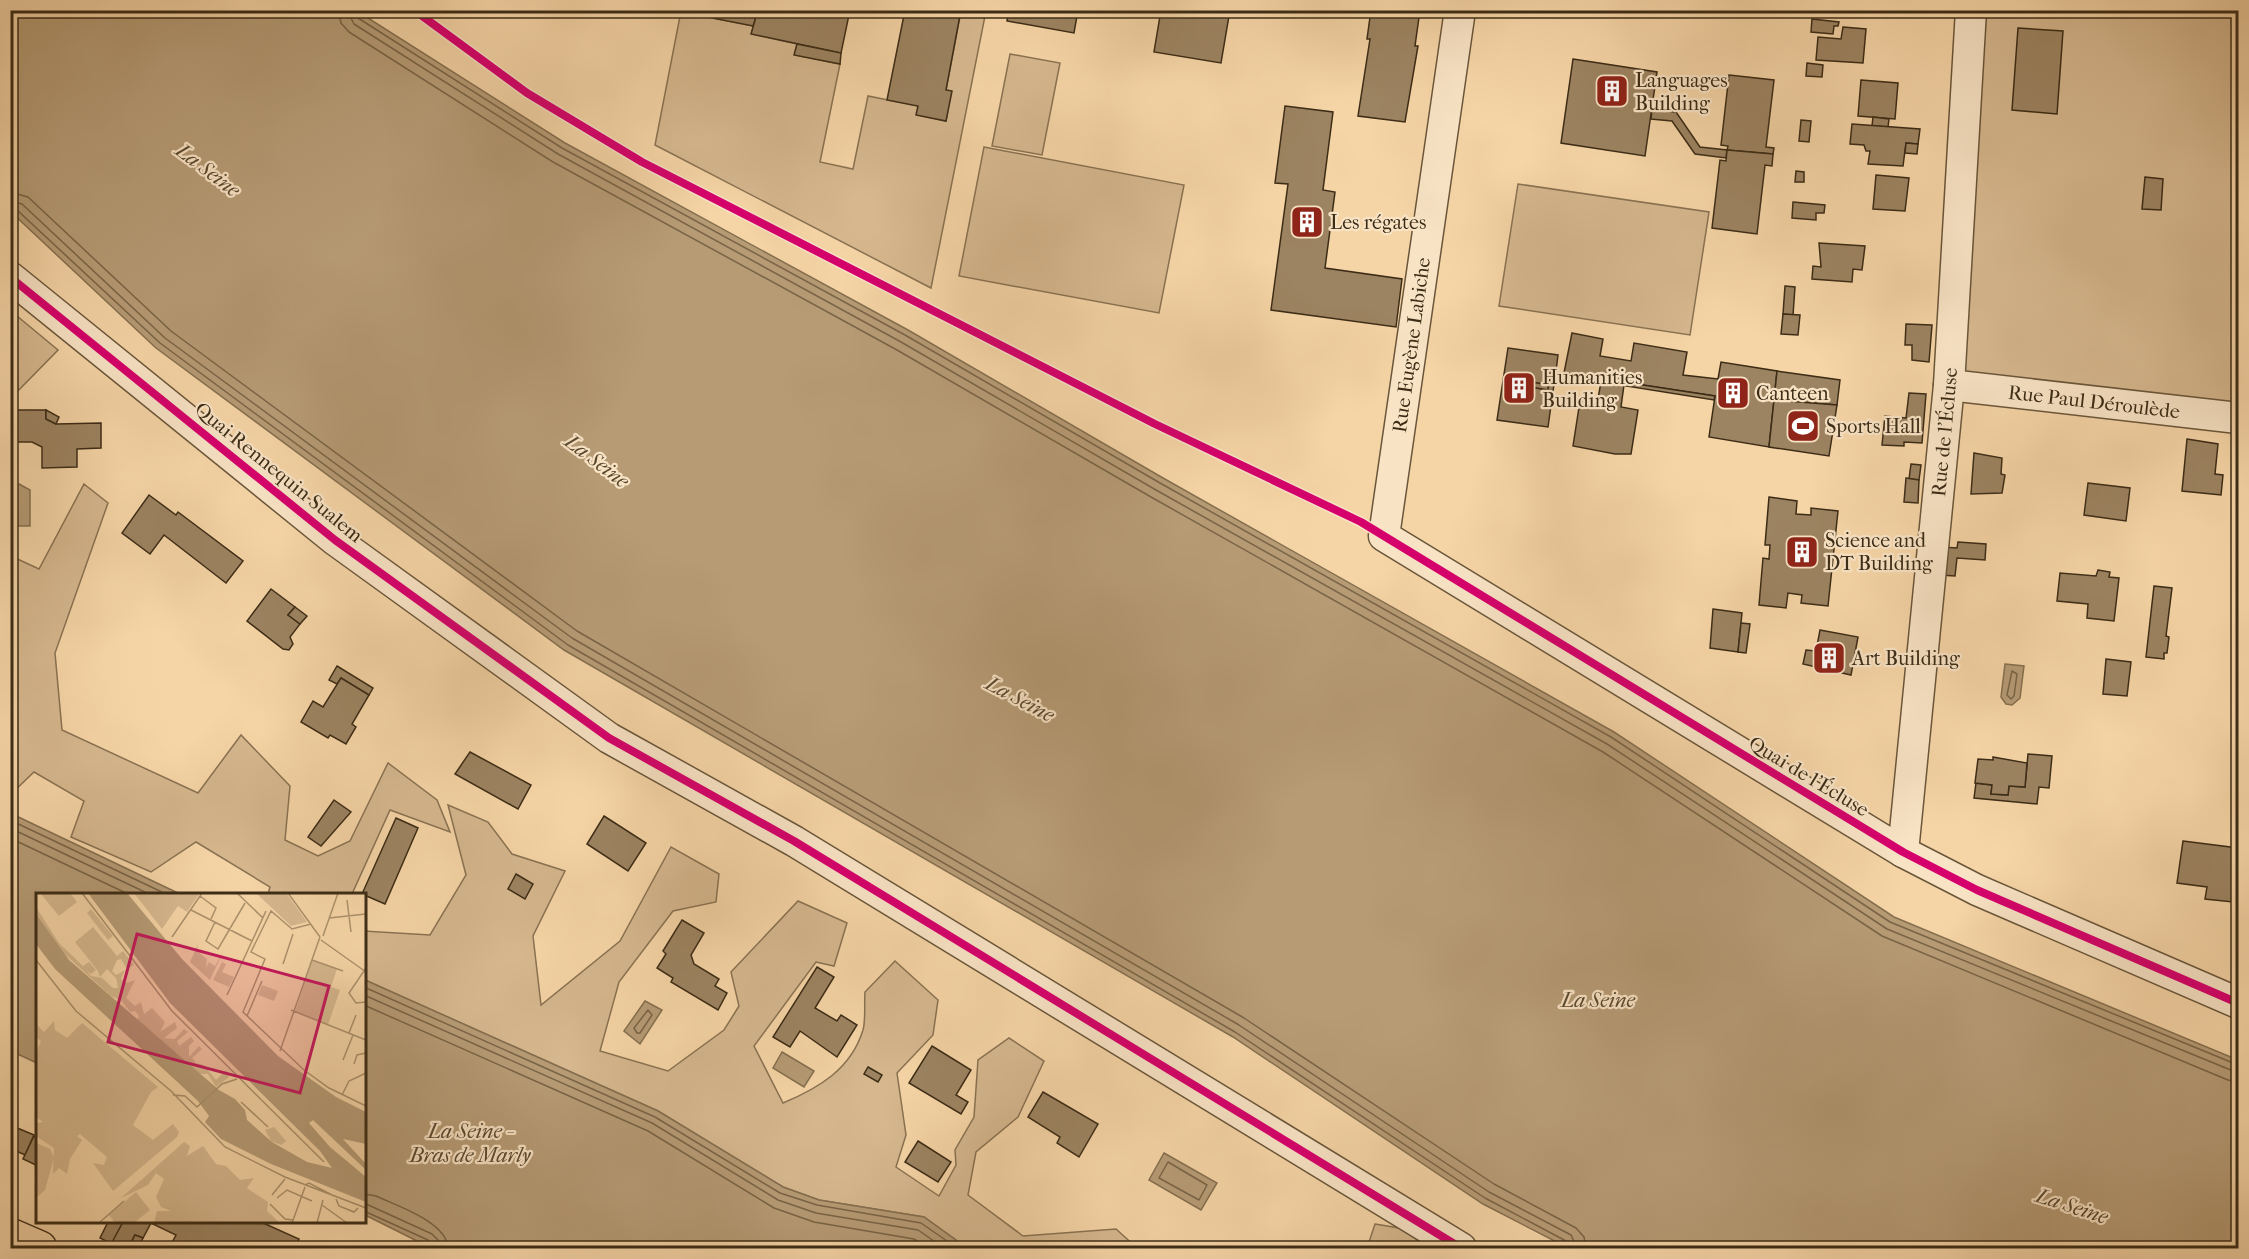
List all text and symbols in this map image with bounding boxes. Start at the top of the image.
place label: Languages Building [1635,69,1728,115]
building icon: Languages Building [1594,73,1630,109]
water label: La Seine [170,137,245,202]
building icon: Les régates [1289,204,1325,240]
place label: Les régates [1330,211,1426,234]
street label: Rue Eugène Labiche [1388,256,1435,434]
place label: Humanities Building [1542,366,1642,412]
street label: Rue de l'Écluse [1927,367,1962,498]
building icon: Humanities Building [1501,370,1537,406]
building icon: Canteen [1715,375,1751,411]
street label: Rue Paul Déroulède [2007,381,2181,423]
place label: Canteen [1756,382,1829,405]
street label: Quai Rennequin Sualem [190,398,368,547]
sports icon: Sports Hall [1785,408,1821,444]
place label: Sports Hall [1826,415,1921,438]
water label: La Seine [559,428,634,493]
place label: Science and DT Building [1825,529,1933,575]
building icon: Science and DT Building [1784,534,1820,570]
building icon: Art Building [1811,640,1847,676]
place label: Art Building [1851,647,1960,670]
water label: La Seine [980,670,1059,727]
street label: Quai de l'Écluse [1745,731,1874,821]
inset map [36,893,366,1223]
water label: La Seine [1559,988,1636,1012]
water label: La Seine - Bras de Marly [408,1119,532,1167]
water label: La Seine [2031,1183,2111,1229]

